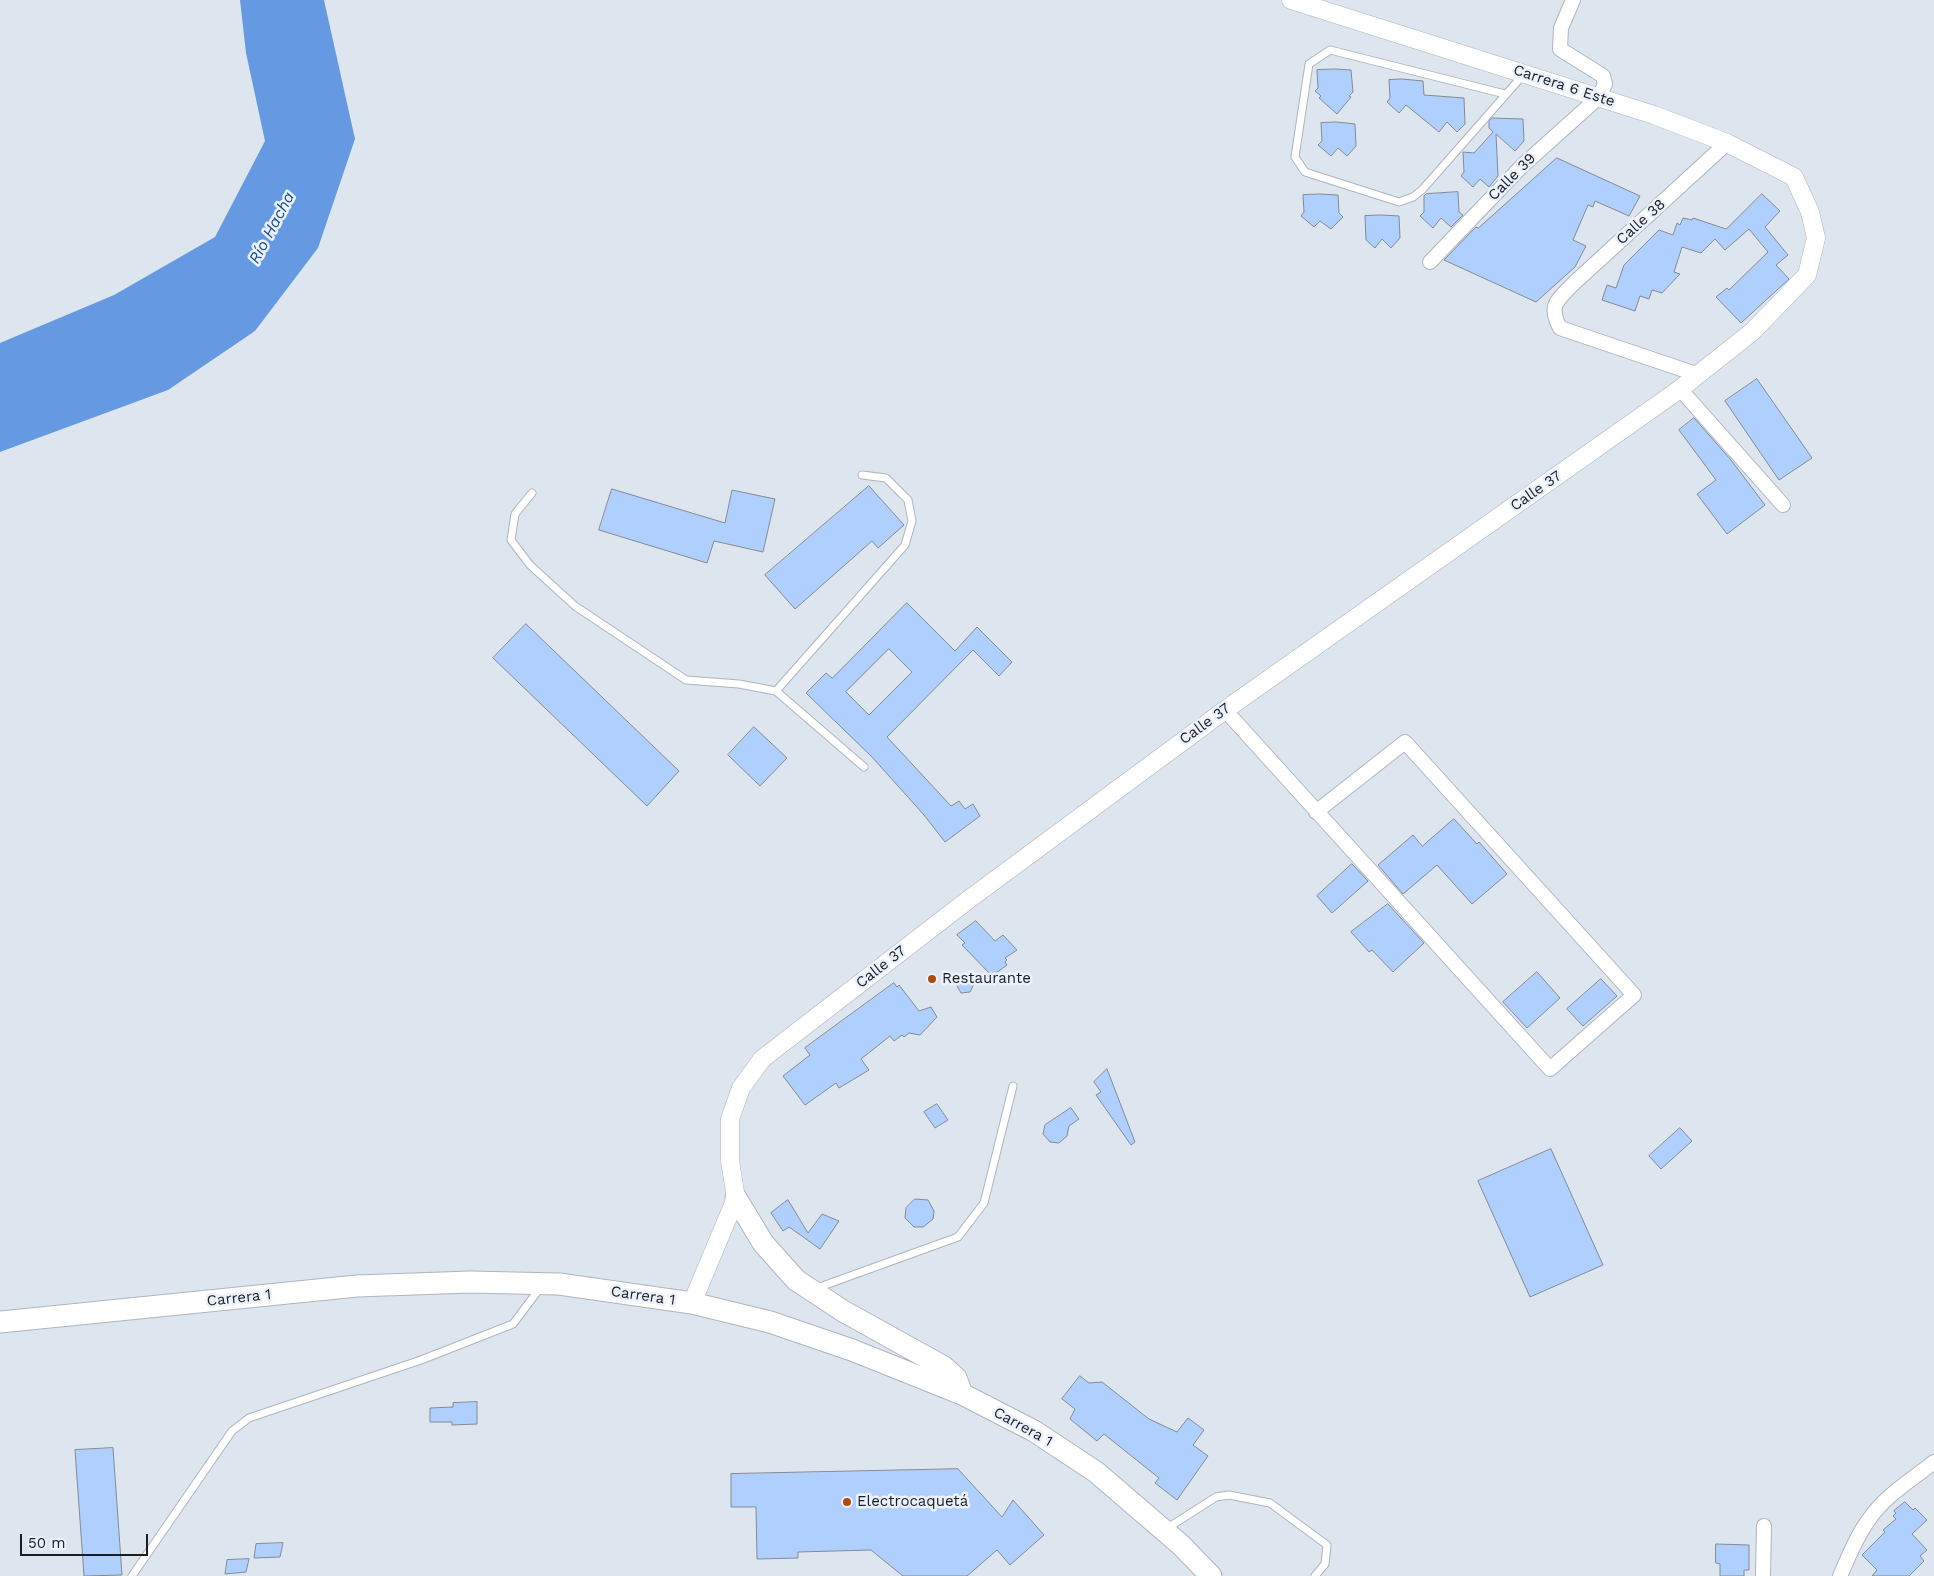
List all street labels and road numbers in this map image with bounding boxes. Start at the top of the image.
street label: Carrera 6 Este [1511,61,1617,111]
street label: Calle 39 [1485,150,1539,204]
street label: Calle 38 [1613,195,1669,249]
street label: Calle 37 [1507,467,1565,515]
street label: Calle 37 [1176,700,1234,748]
street label: Calle 37 [852,942,910,992]
street label: Carrera 1 [610,1283,676,1309]
street label: Carrera 1 [206,1286,272,1310]
street label: Carrera 1 [990,1403,1056,1451]

